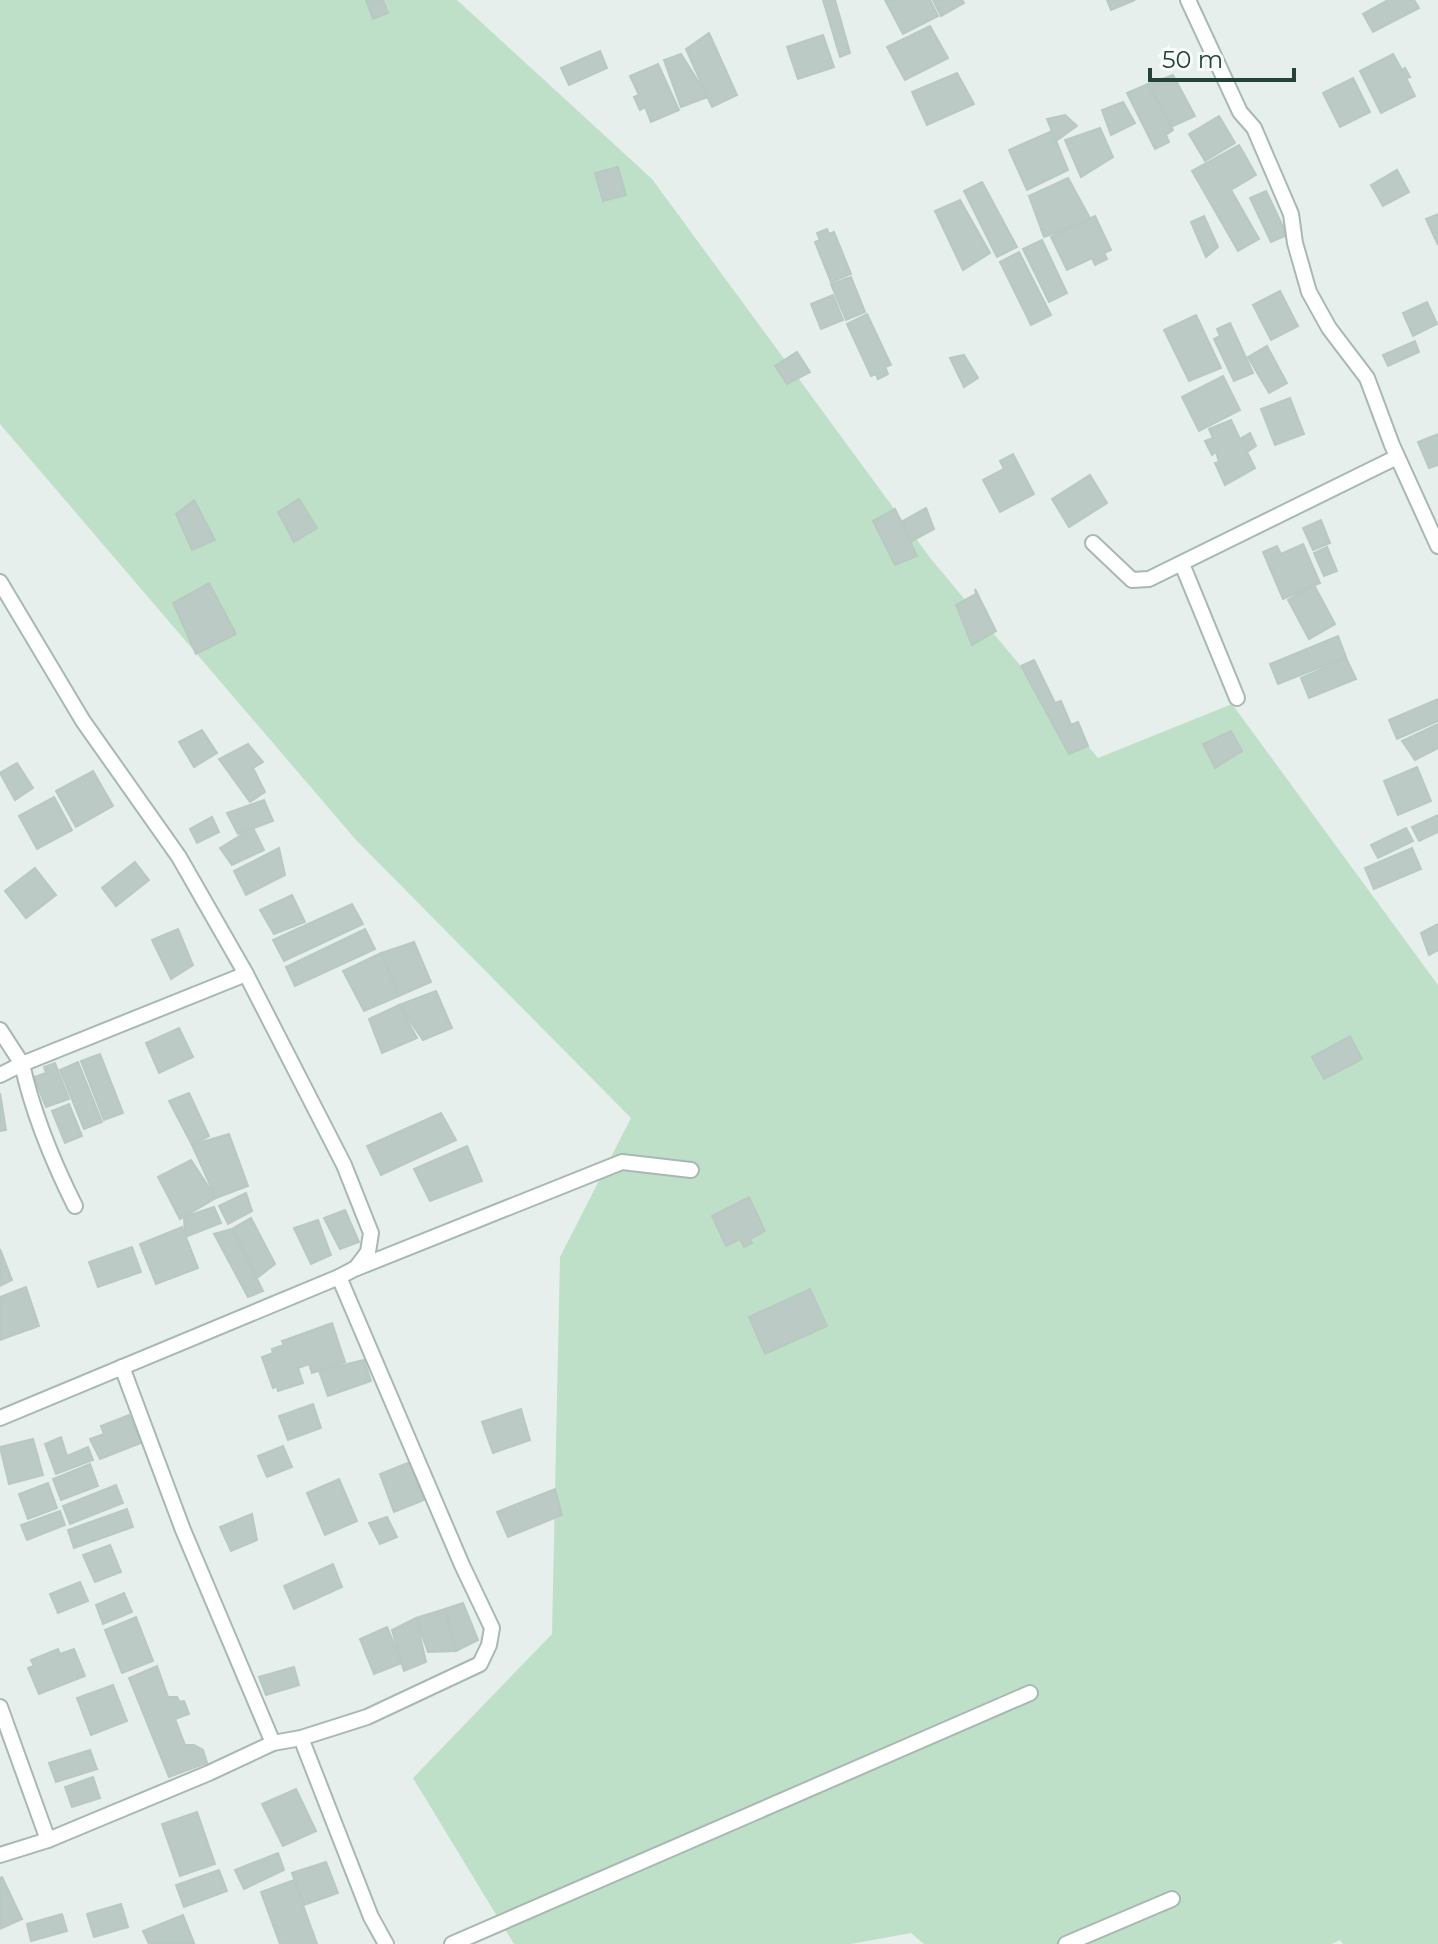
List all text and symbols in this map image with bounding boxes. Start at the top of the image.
scale bar [1150,32,1294,82]
text: 50 m [1162,45,1223,74]

